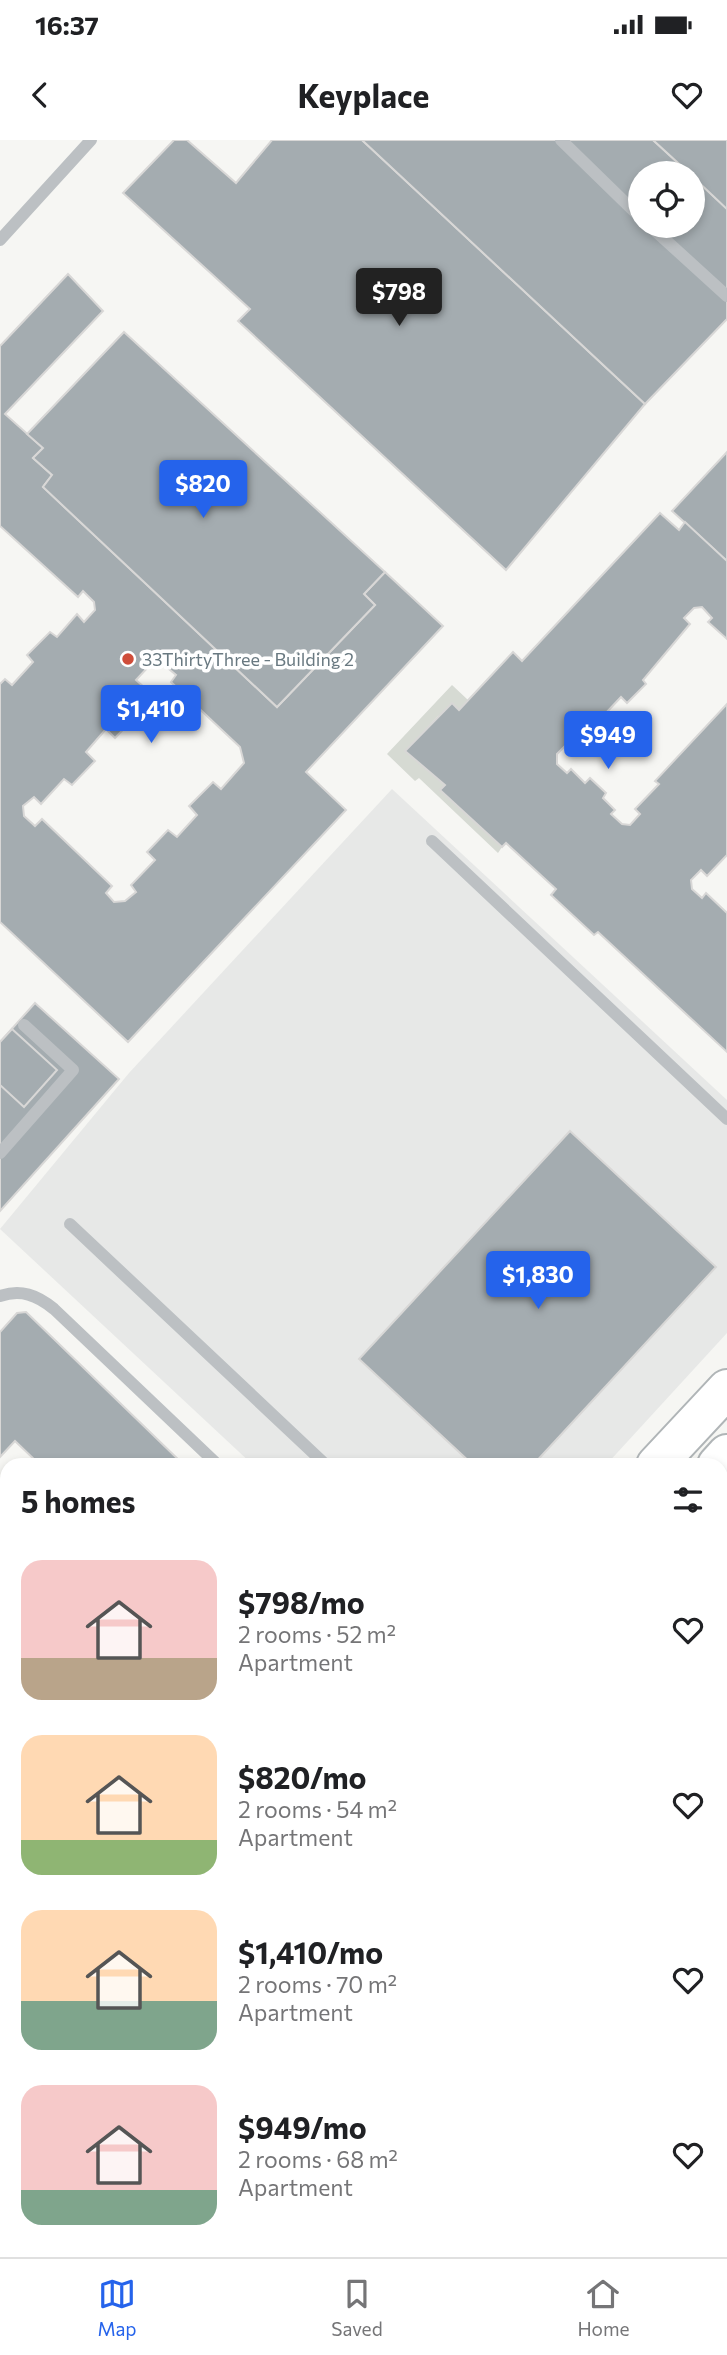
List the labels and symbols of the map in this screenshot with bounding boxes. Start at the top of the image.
pin: $798 [358,268,440,328]
pin: $820 [162,460,244,520]
place label: 33ThirtyThree - Building 2 [142,648,354,670]
marker: 33ThirtyThree - Building 2 [120,651,136,667]
pin: $1,410 [94,686,208,745]
pin: $949 [567,712,649,771]
pin: $1,830 [481,1252,595,1311]

